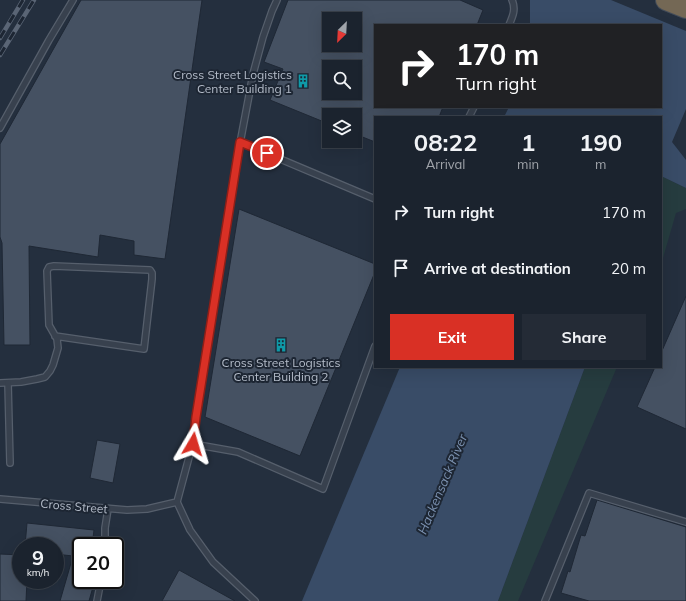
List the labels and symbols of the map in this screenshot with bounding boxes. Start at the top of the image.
north arrow [322,12,362,52]
place label: Cross Street Logistics Center Building 1 [173,67,292,96]
building icon: Cross Street Logistics Center Building 1 [295,73,311,89]
pin [250,136,284,170]
building icon: Cross Street Logistics Center Building 2 [273,337,289,353]
place label: Cross Street Logistics Center Building 2 [222,355,341,384]
position arrow [172,423,214,465]
water label: Hackensack River [414,431,471,536]
street label: Cross Street [40,496,108,516]
speed limit sign: 20 [72,537,124,589]

